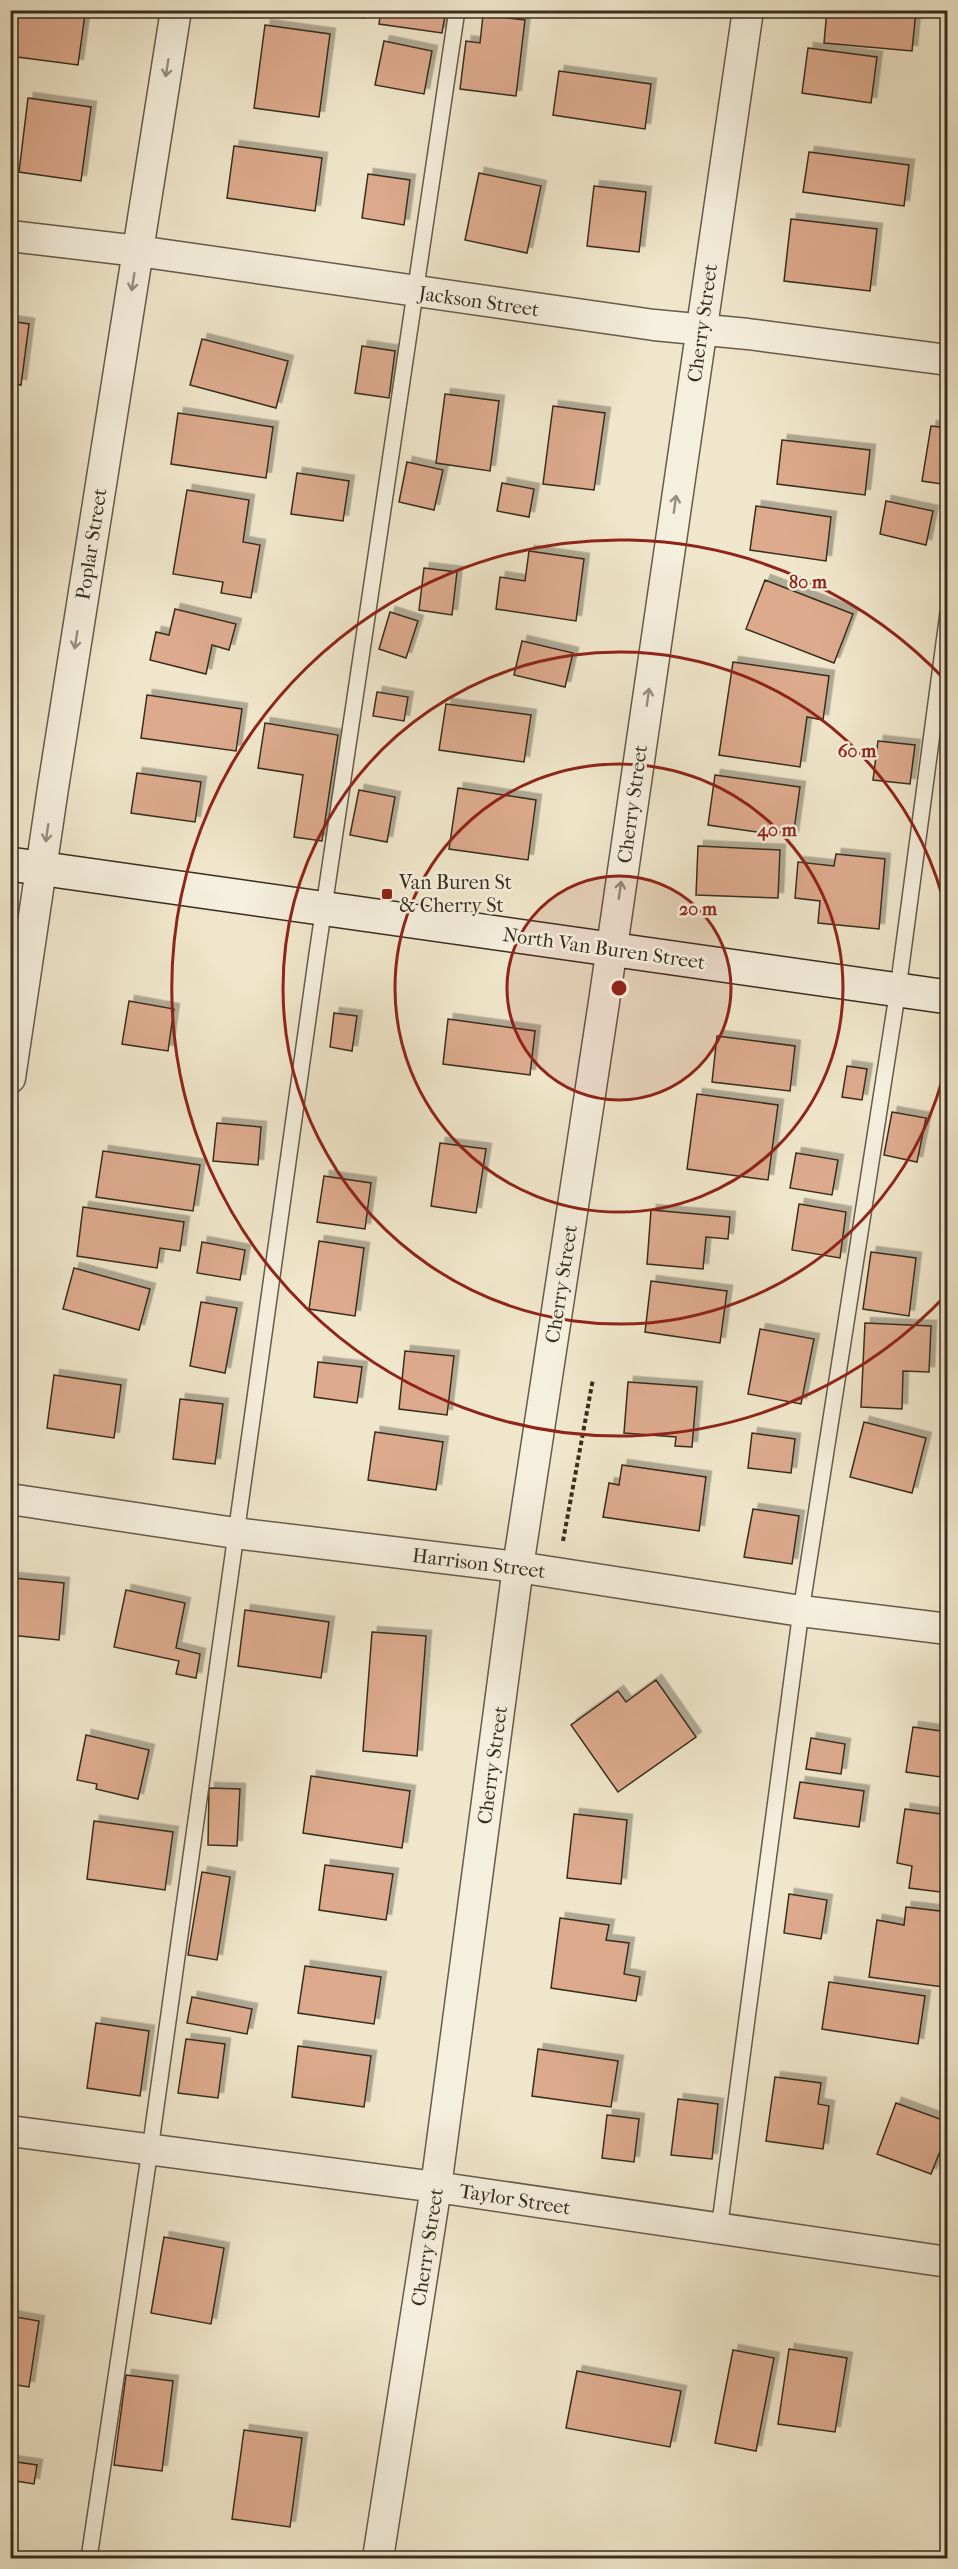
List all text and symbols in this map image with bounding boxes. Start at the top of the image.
one-way arrow [161,58,172,78]
street label: Cherry Street [683,262,722,384]
one-way arrow [127,271,138,291]
street label: Jackson Street [415,281,541,321]
street label: Poplar Street [71,487,112,602]
one-way arrow [670,495,681,515]
text: 80 m [789,572,828,593]
one-way arrow [70,630,81,649]
one-way arrow [642,688,653,708]
text: 60 m [838,741,877,762]
street label: Cherry Street [613,743,652,865]
text: 40 m [756,820,798,841]
one-way arrow [41,822,52,842]
place label: Van Buren St & Cherry St [398,871,512,917]
one-way arrow [614,881,625,901]
marker: Van Buren St & Cherry St [380,887,394,901]
text: 20 m [679,899,718,920]
street label: North Van Buren Street [501,923,707,974]
centre of rings [609,978,629,998]
street label: Cherry Street [541,1223,582,1345]
street label: Harrison Street [411,1544,547,1583]
street label: Cherry Street [473,1704,512,1826]
street label: Taylor Street [458,2179,572,2220]
street label: Cherry Street [407,2186,448,2308]

